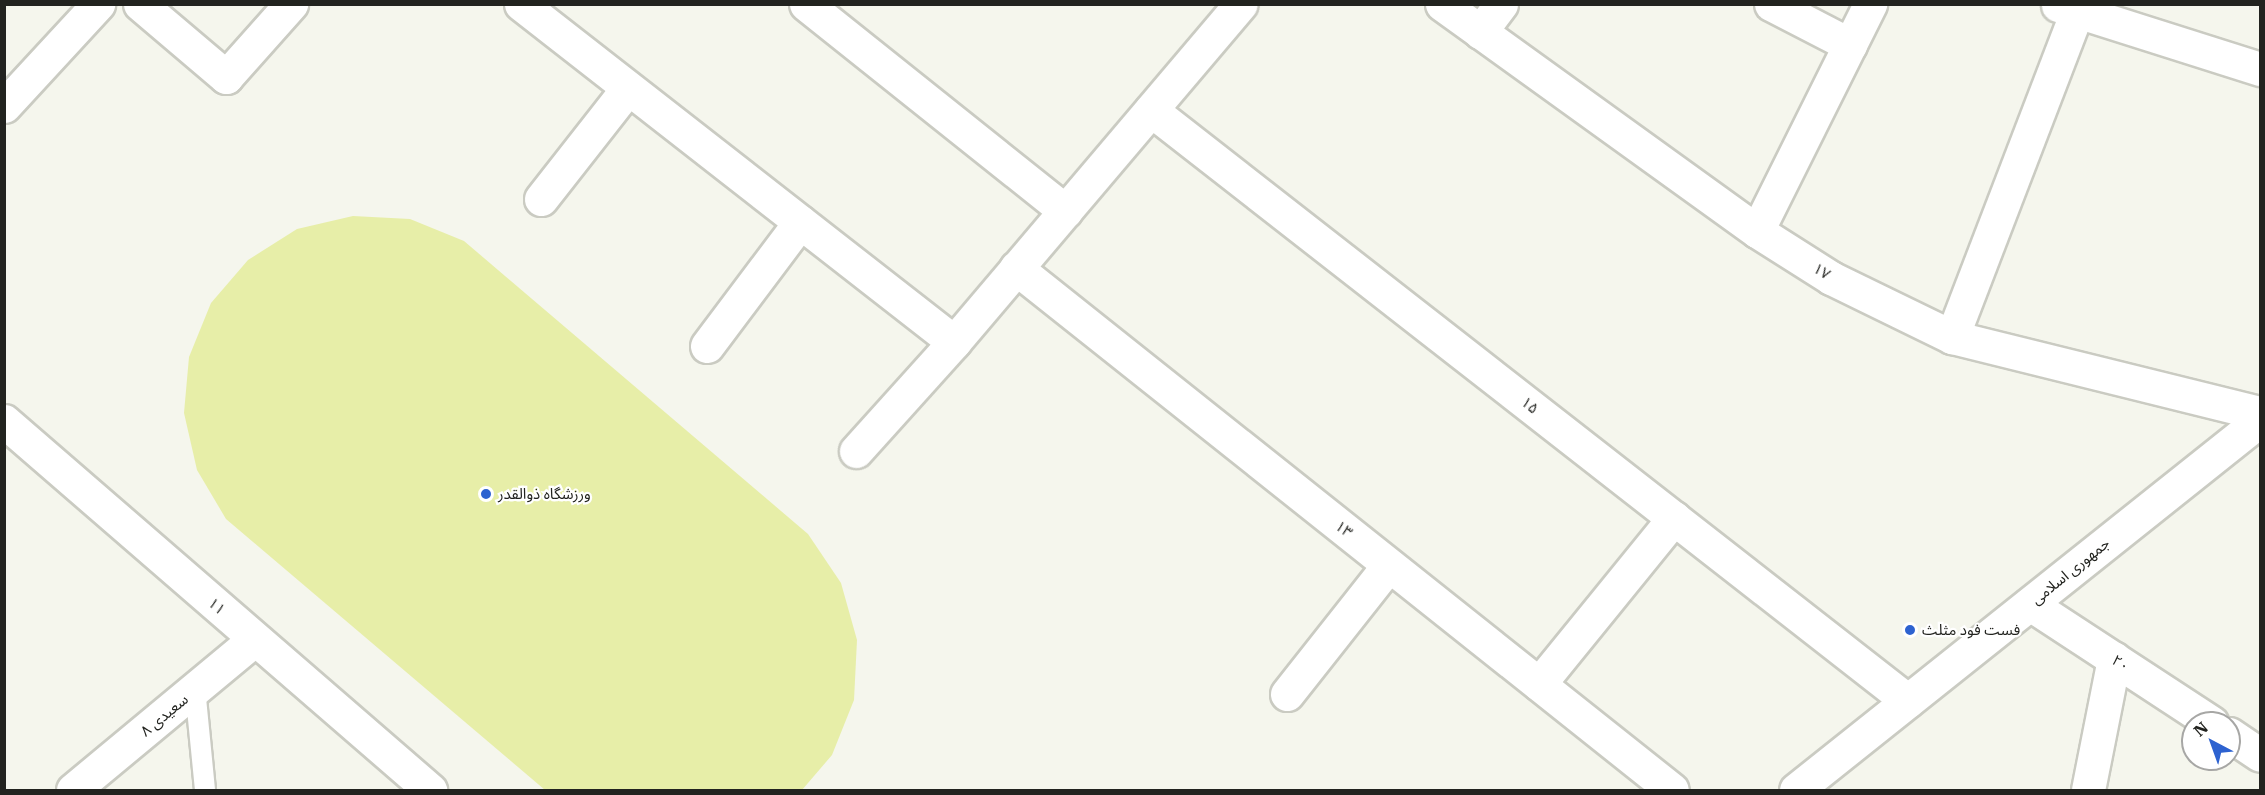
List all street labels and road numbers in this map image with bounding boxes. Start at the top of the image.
street label: ۱۷ [1810,259,1834,283]
street label: ۱۵ [1518,393,1542,417]
street label: ۱۳ [1332,517,1356,541]
street label: جمهوری اسلامی [2027,534,2113,608]
street label: ۱۱ [205,594,229,618]
street label: ۲۰ [2109,651,2133,675]
street label: سعیدی ۸ [137,690,191,740]

